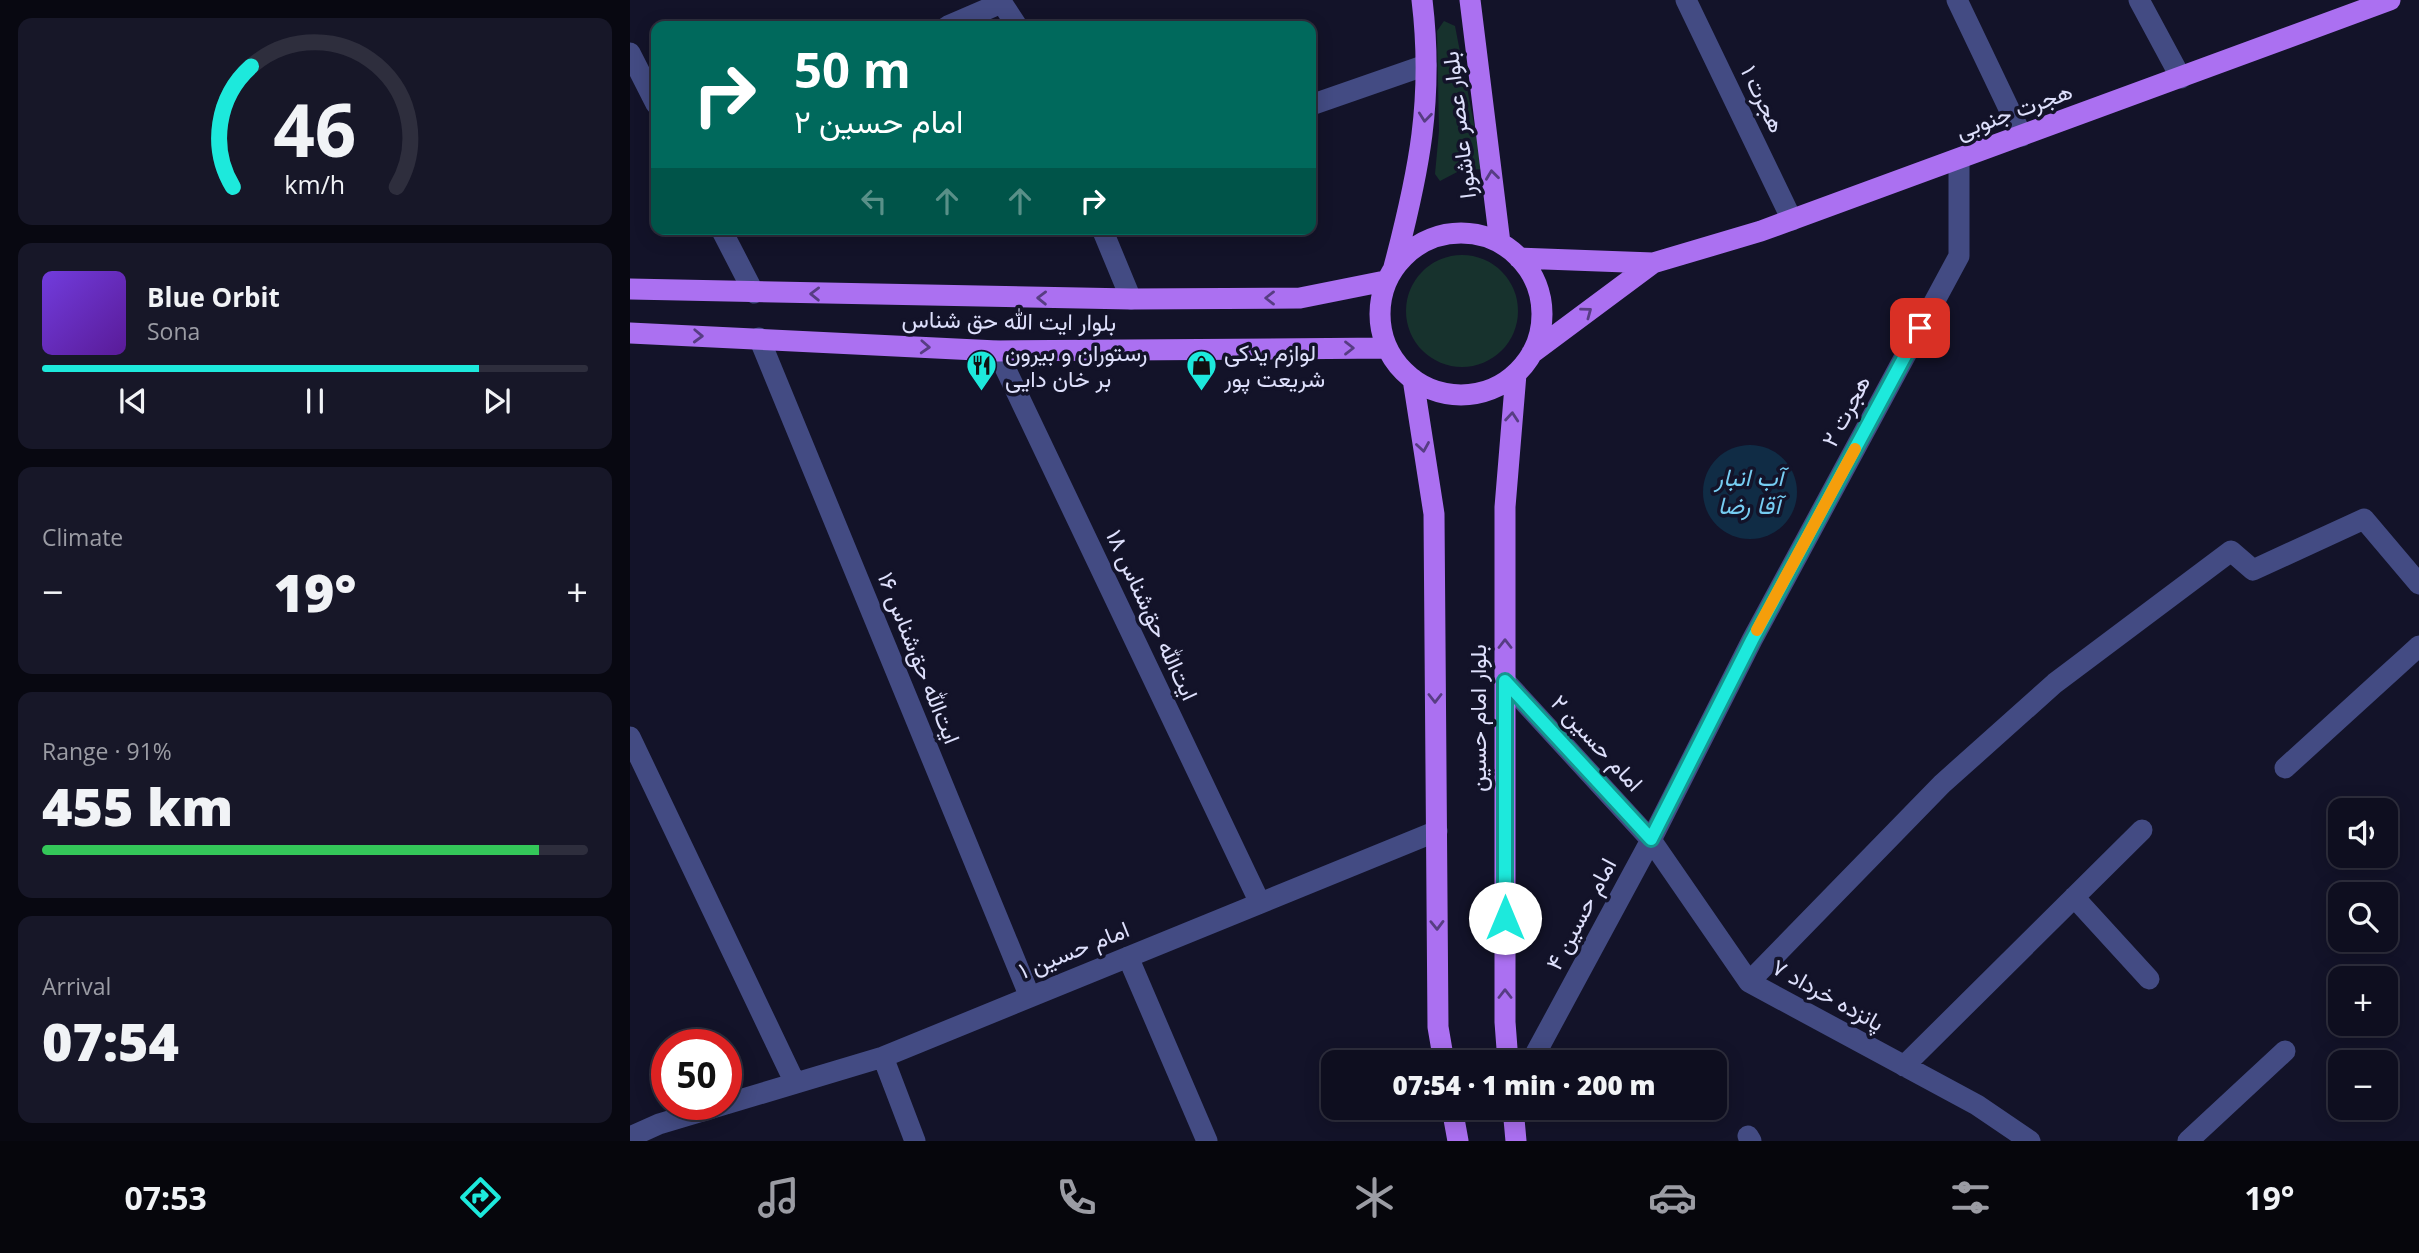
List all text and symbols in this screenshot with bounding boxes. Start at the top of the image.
text: 50 m [794,36,911,102]
icon: right [679,49,770,140]
street label: بلوار عصر عاشورا [1433,50,1483,201]
street label: هجرت ۱ [1734,59,1794,138]
street label: هجرت جنوبی [1951,74,2076,146]
text: 46 [273,80,357,179]
text: امام حسین ۲ [794,99,964,142]
one-way arrow [1417,111,1432,123]
text: km/h [285,167,345,201]
one-way arrow [1484,170,1499,181]
icon: left [855,182,893,220]
icon: ahead [928,182,966,220]
icon: ahead [1001,182,1039,220]
icon: right [1074,182,1112,220]
text: Blue Orbit [147,279,280,315]
one-way arrow [809,286,820,302]
one-way arrow [1037,290,1048,305]
one-way arrow [1264,290,1275,306]
pin [1890,298,1950,358]
street label: بلوار ایت الله حق شناس [901,302,1117,338]
one-way arrow [1579,308,1592,320]
icon: arrive [1901,309,1939,347]
text: Sona [147,315,200,347]
one-way arrow [693,328,704,343]
place label: رستوران و بیرون بر خان دایی [1005,336,1147,394]
place label: لوازم یدکی شریعت پور [1223,336,1325,395]
one-way arrow [920,339,931,354]
one-way arrow [1344,340,1355,356]
restaurant icon: رستوران و بیرون بر خان دایی [965,349,999,393]
shop icon: لوازم یدکی شریعت پور [1184,349,1218,393]
street label: هجرت ۲ [1813,369,1877,452]
icon: previous [114,382,152,420]
icon: pause [296,382,334,420]
icon: next [478,382,516,420]
one-way arrow [1504,411,1519,422]
one-way arrow [1416,441,1431,453]
water label: آب انبار آقا رضا [1713,460,1789,521]
text: Climate [42,521,123,553]
street label: ایت‌الله حق‌شناس ۱۸ [1099,524,1207,705]
text: 19° [274,556,356,627]
text: − [42,565,64,617]
text: + [566,565,588,617]
street label: ایت‌الله حق‌شناس ۱۶ [871,567,969,748]
one-way arrow [1497,638,1513,649]
street label: بلوار امام حسین [1461,644,1493,792]
street label: امام حسین ۲ [1544,687,1651,798]
one-way arrow [1428,693,1443,704]
text: Range · 91% [42,735,172,767]
text: 455 km [42,770,233,841]
map controls [2328,798,2398,1120]
button: sound [2328,798,2398,868]
street label: امام حسین ۴ [1537,852,1623,975]
position arrow [1468,881,1542,955]
button: search [2328,882,2398,952]
street label: امام حسین ۱ [1014,912,1134,986]
one-way arrow [1430,920,1445,931]
street label: پانزده خرداد ۷ [1766,950,1890,1039]
button: + [2328,966,2398,1036]
text: Arrival [42,970,111,1002]
one-way arrow [1497,988,1513,999]
text: 07:54 [42,1005,179,1076]
speed limit sign: 50 [651,1029,742,1120]
button: − [2328,1050,2398,1120]
text: 07:54 · 1 min · 200 m [1393,1067,1655,1103]
icon: directions [456,1173,505,1222]
icon: music [754,1173,803,1222]
icon: phone [1052,1173,1101,1222]
icon: climate [1350,1173,1399,1222]
icon: car [1648,1173,1697,1222]
icon: filters [1946,1173,1995,1222]
text: 07:53 [125,1176,207,1219]
text: 19° [2244,1176,2294,1219]

